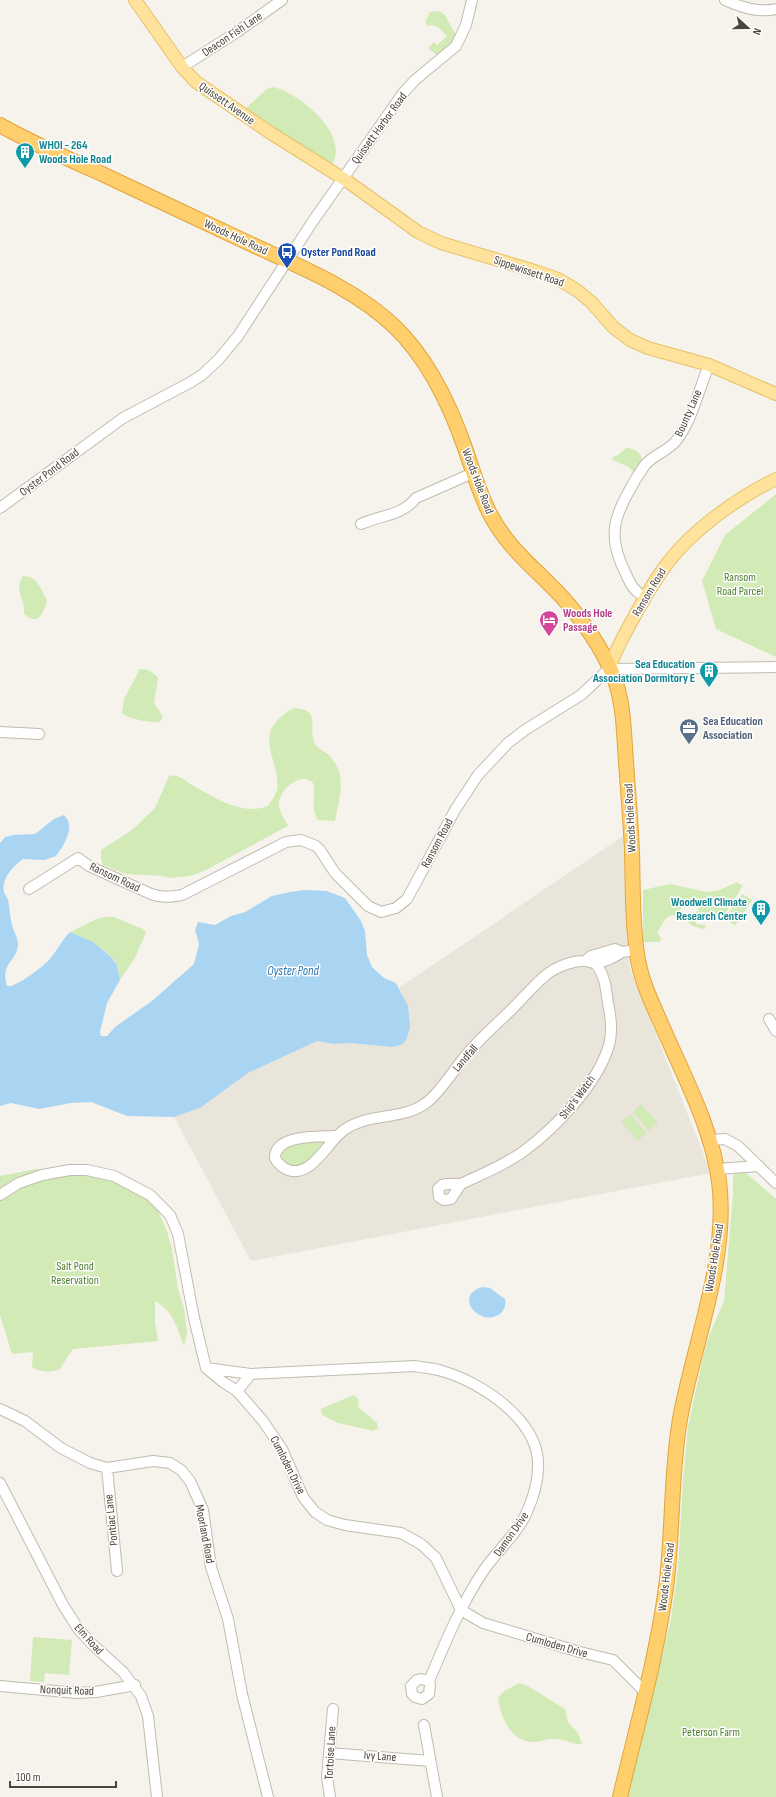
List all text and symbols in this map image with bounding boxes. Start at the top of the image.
north arrow [728,8,768,48]
street label: Deacon Fish Lane [199,9,265,60]
text: N [750,26,764,37]
street label: Quissett Avenue [196,79,258,128]
street label: Quissett Harbor Road [348,89,410,167]
place label: WHOI - 264 Woods Hole Road [39,138,111,167]
building icon: WHOI - 264 Woods Hole Road [14,141,36,169]
street label: Woods Hole Road [201,216,270,259]
bus stop icon: Oyster Pond Road [276,241,298,269]
place label: Oyster Pond Road [301,245,376,260]
street label: Sippewissett Road [492,252,566,291]
street label: Bounty Lane [671,387,706,439]
street label: Oyster Pond Road [17,445,82,500]
street label: Woods Hole Road [458,446,497,516]
street label: Ransom Road [629,565,670,619]
park label: Ransom Road Parcel [717,570,763,599]
place label: Woods Hole Passage [563,606,612,635]
hotel icon: Woods Hole Passage [538,609,560,637]
place label: Sea Education Association Dormitory E [592,657,695,686]
building icon: Sea Education Association Dormitory E [698,660,720,688]
place label: Sea Education Association [702,714,763,743]
office icon: Sea Education Association [678,717,700,745]
street label: Woods Hole Road [621,783,640,853]
street label: Ransom Road [418,816,457,871]
street label: Ransom Road [87,859,142,896]
place label: Woodwell Climate Research Center [671,895,747,924]
building icon: Woodwell Climate Research Center [750,898,772,926]
water label: Oyster Pond [267,963,320,979]
street label: Landfall [449,1041,481,1075]
street label: Ship's Watch [556,1072,599,1122]
street label: Woods Hole Road [702,1223,727,1293]
park label: Salt Pond Reservation [51,1259,99,1288]
street label: Cumloden Drive [266,1434,309,1497]
street label: Pontiac Lane [101,1493,122,1546]
street label: Moorland Road [191,1503,218,1565]
street label: Damon Drive [491,1509,532,1560]
street label: Woods Hole Road [655,1542,678,1612]
street label: Elm Road [71,1621,107,1658]
street label: Cumloden Drive [524,1630,590,1661]
street label: Nonquit Road [40,1682,94,1699]
park label: Peterson Farm [682,1725,740,1740]
street label: Tortoise Lane [322,1726,339,1780]
street label: Ivy Lane [363,1748,397,1765]
scale bar [10,1763,116,1789]
text: 100 m [16,1770,41,1785]

